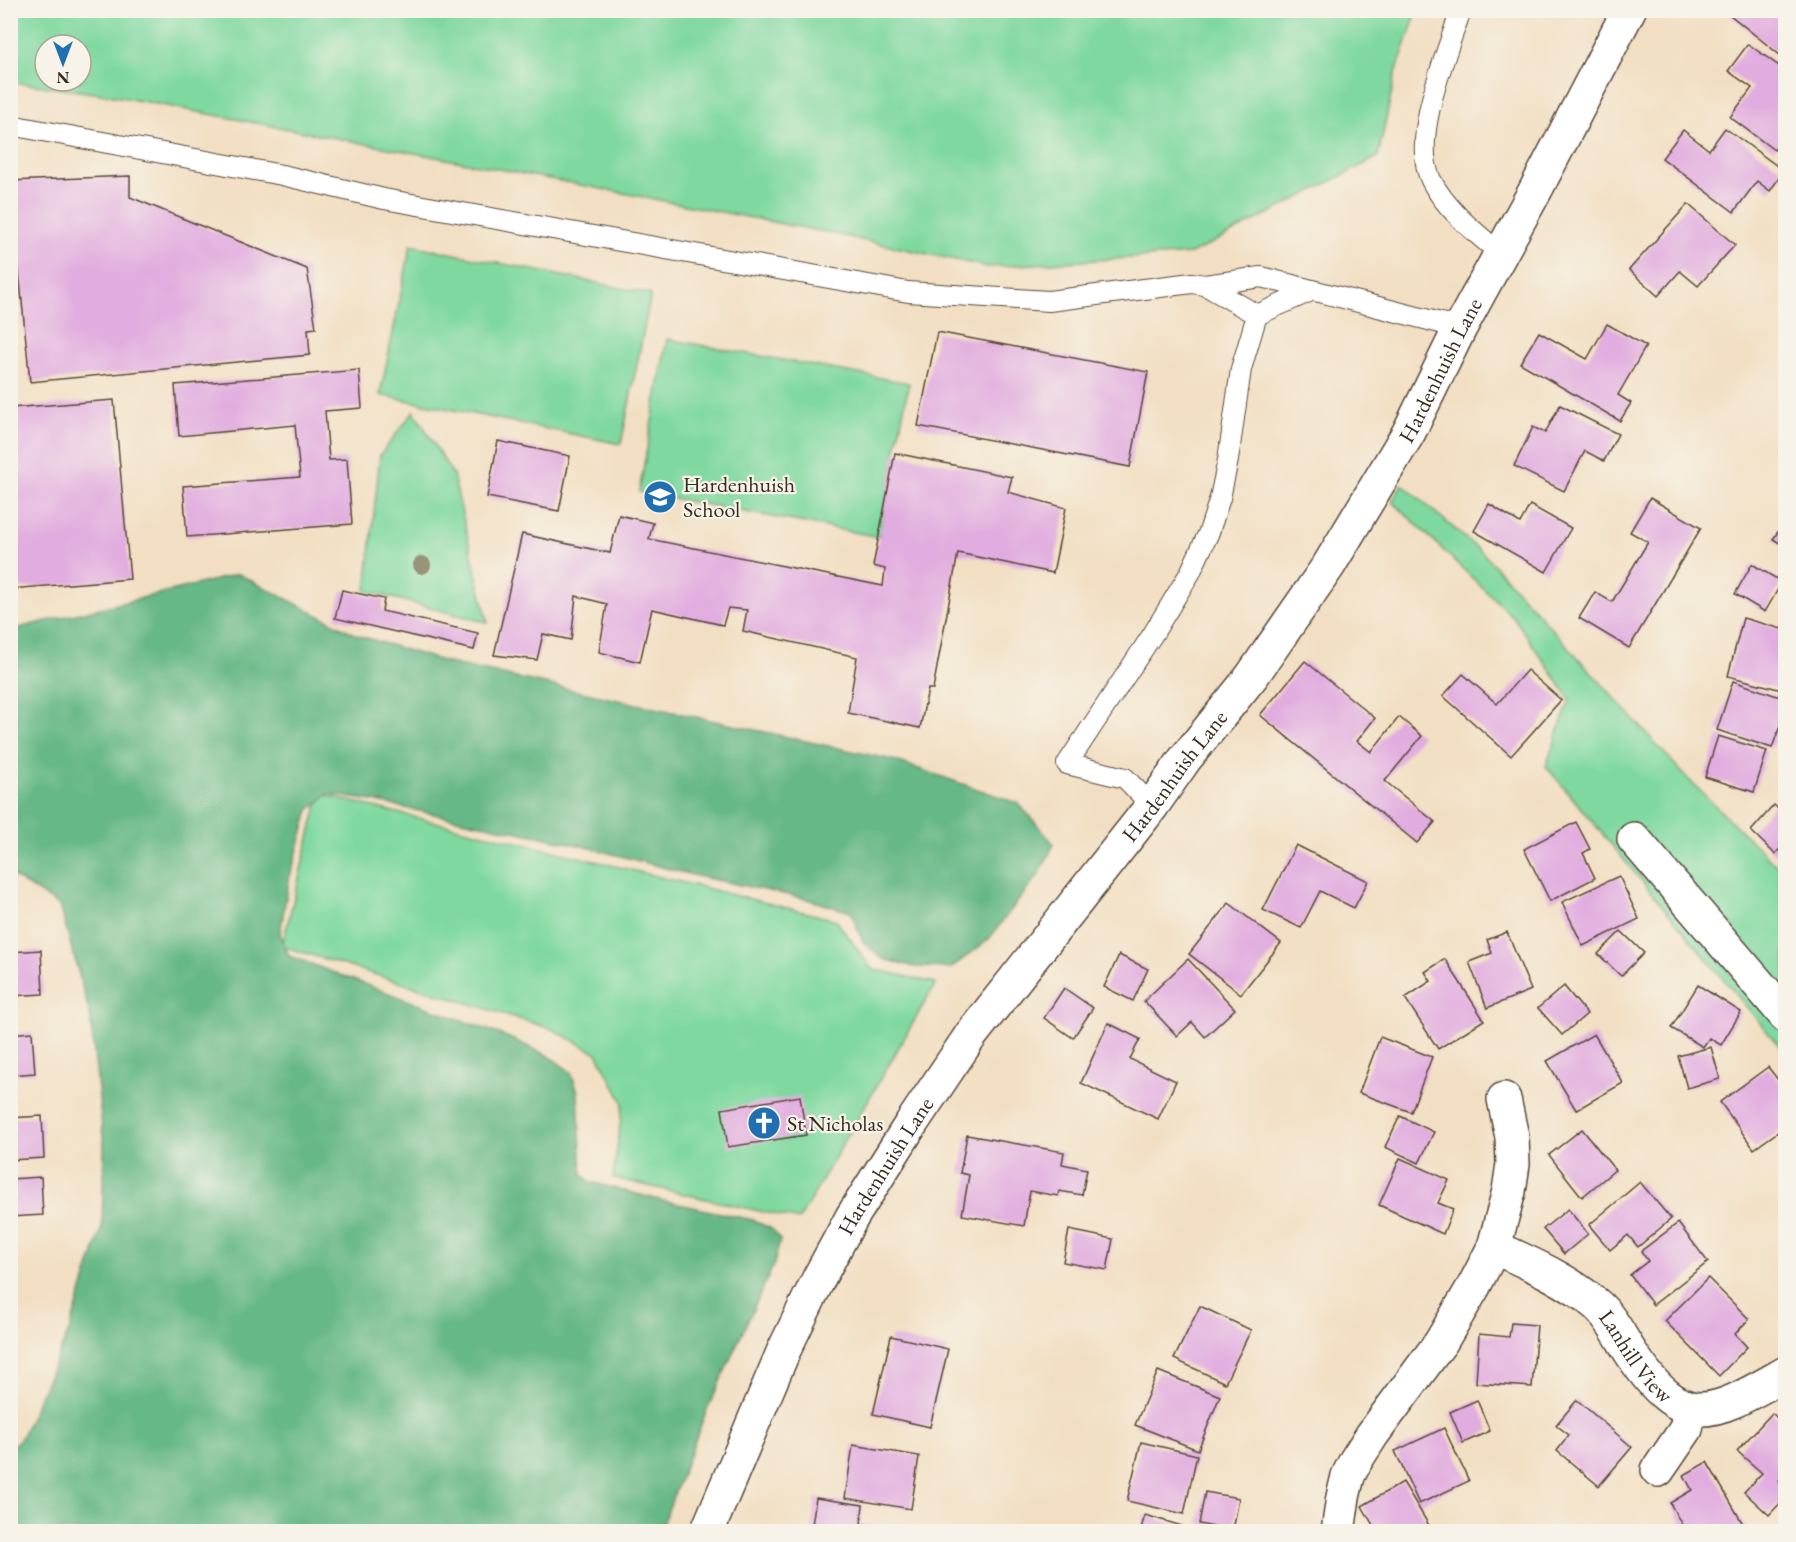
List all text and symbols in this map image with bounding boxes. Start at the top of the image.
north arrow [33,33,93,93]
text: N [56,67,69,88]
street label: Hardenhuish Lane [1392,292,1489,448]
place label: Hardenhuish School [683,470,795,524]
school or university icon: Hardenhuish School [642,479,678,515]
street label: Hardenhuish Lane [1115,704,1234,848]
street label: Hardenhuish Lane [831,1091,940,1240]
church icon: St Nicholas [746,1105,782,1141]
place label: St Nicholas [787,1109,883,1138]
street label: Lanhill View [1592,1304,1680,1410]

